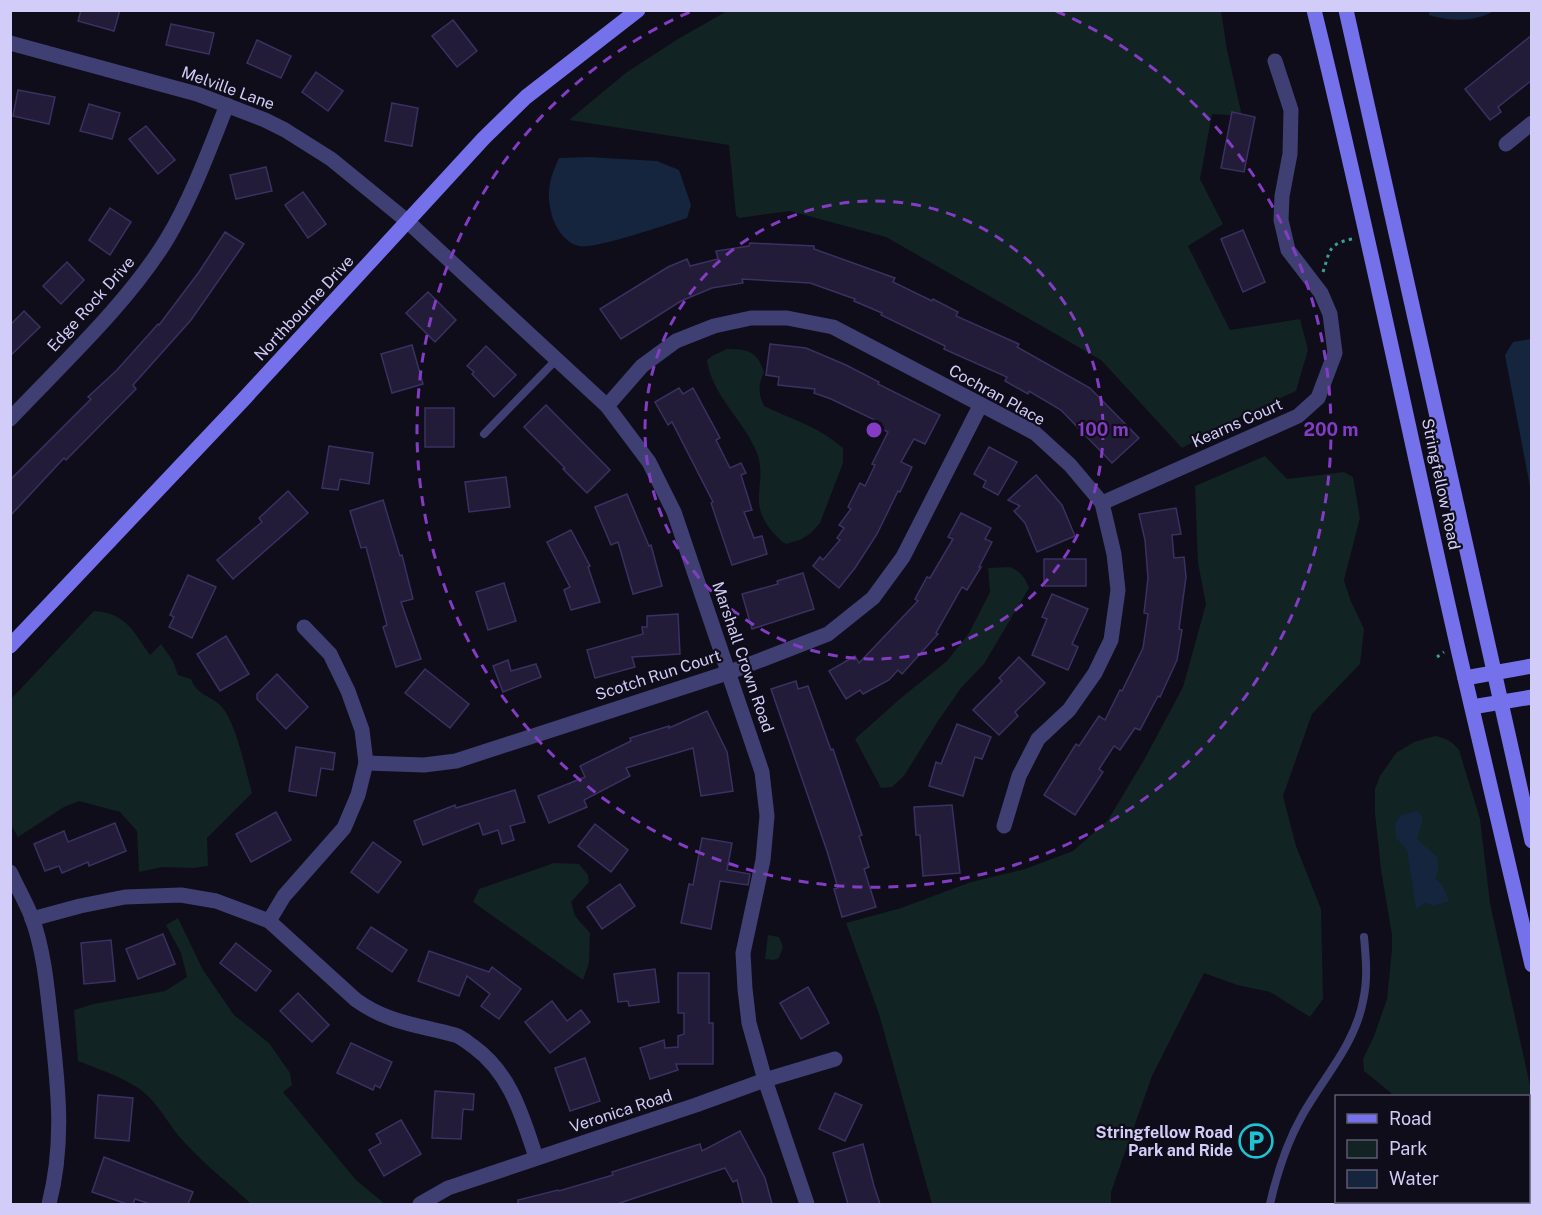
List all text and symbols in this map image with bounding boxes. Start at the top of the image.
street label: Melville Lane [179,62,277,114]
street label: Northbourne Drive [250,251,358,365]
street label: Edge Rock Drive [43,253,139,355]
street label: Cochran Place [945,361,1049,429]
street label: Kearns Court [1189,395,1285,451]
street label: Stringfellow Road [1418,417,1464,551]
text: 100 m [1077,419,1129,440]
text: 200 m [1304,419,1358,440]
centre of rings [864,420,884,440]
street label: Marshall Crown Road [708,579,778,735]
street label: Scotch Run Court [593,646,723,704]
street label: Veronica Road [567,1085,675,1137]
legend [1335,1095,1530,1203]
text: Road [1389,1108,1432,1129]
place label: Stringfellow Road Park and Ride [1096,1123,1233,1160]
parking icon: Stringfellow Road Park and Ride [1238,1123,1274,1159]
text: Park [1389,1138,1427,1159]
text: Water [1389,1168,1439,1189]

